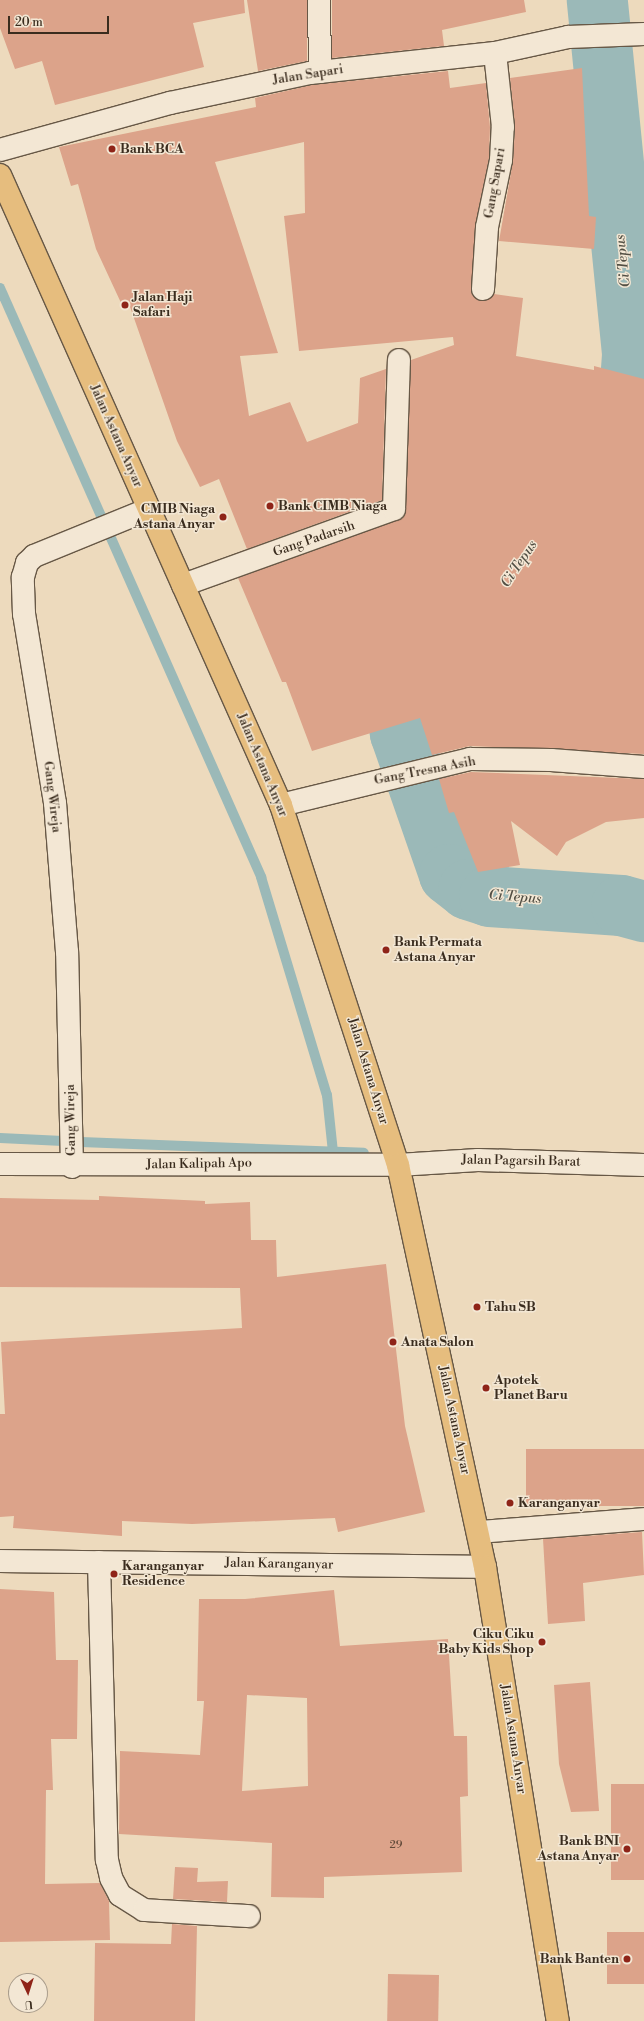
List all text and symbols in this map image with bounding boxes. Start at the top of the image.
scale bar [10,8,111,34]
text: 20 m [15,15,43,30]
street label: Jalan Sapari [272,62,344,88]
place label: Bank BCA [120,141,184,157]
marker: Bank BCA [107,144,117,154]
street label: Gang Sapari [481,146,509,220]
water label: Ci Tepus [612,234,634,288]
place label: Jalan Haji Safari [133,290,192,321]
marker: Jalan Haji Safari [120,300,130,310]
street label: Jalan Astana Anyar [86,382,146,490]
place label: Bank CIMB Niaga [278,498,387,514]
marker: Bank CIMB Niaga [265,501,275,511]
place label: CMIB Niaga Astana Anyar [133,502,215,533]
marker: CMIB Niaga Astana Anyar [218,512,228,522]
street label: Gang Padarsih [271,518,357,560]
water label: Ci Tepus [497,537,541,591]
street label: Jalan Astana Anyar [233,711,291,819]
street label: Gang Tresna Asih [373,753,477,789]
street label: Gang Wireja [40,760,64,834]
water label: Ci Tepus [488,886,542,908]
place label: Bank Permata Astana Anyar [394,935,482,966]
marker: Bank Permata Astana Anyar [381,945,391,955]
street label: Jalan Astana Anyar [344,1016,392,1126]
street label: Gang Wireja [63,1084,79,1156]
street label: Jalan Pagarsih Barat [461,1152,581,1170]
street label: Jalan Kalipah Apo [146,1155,252,1173]
place label: Tahu SB [485,1299,536,1315]
marker: Tahu SB [472,1302,482,1312]
place label: Anata Salon [401,1334,474,1350]
marker: Anata Salon [388,1337,398,1347]
street label: Jalan Astana Anyar [435,1364,473,1476]
place label: Apotek Planet Baru [494,1373,568,1404]
marker: Apotek Planet Baru [481,1383,491,1393]
place label: Karanganyar [518,1495,600,1511]
marker: Karanganyar [505,1498,515,1508]
street label: Jalan Karanganyar [224,1555,334,1573]
place label: Karanganyar Residence [122,1559,204,1590]
marker: Karanganyar Residence [109,1569,119,1579]
place label: Ciku Ciku Baby Kids Shop [439,1627,534,1658]
marker: Ciku Ciku Baby Kids Shop [537,1637,547,1647]
street label: Jalan Astana Anyar [497,1683,529,1795]
place label: Bank BNI Astana Anyar [537,1834,619,1865]
house number: 29 [390,1838,402,1852]
marker: Bank BNI Astana Anyar [622,1844,632,1854]
place label: Bank Banten [540,1951,619,1967]
marker: Bank Banten [622,1954,632,1964]
north arrow [8,1973,48,2013]
text: U [24,1997,34,2011]

